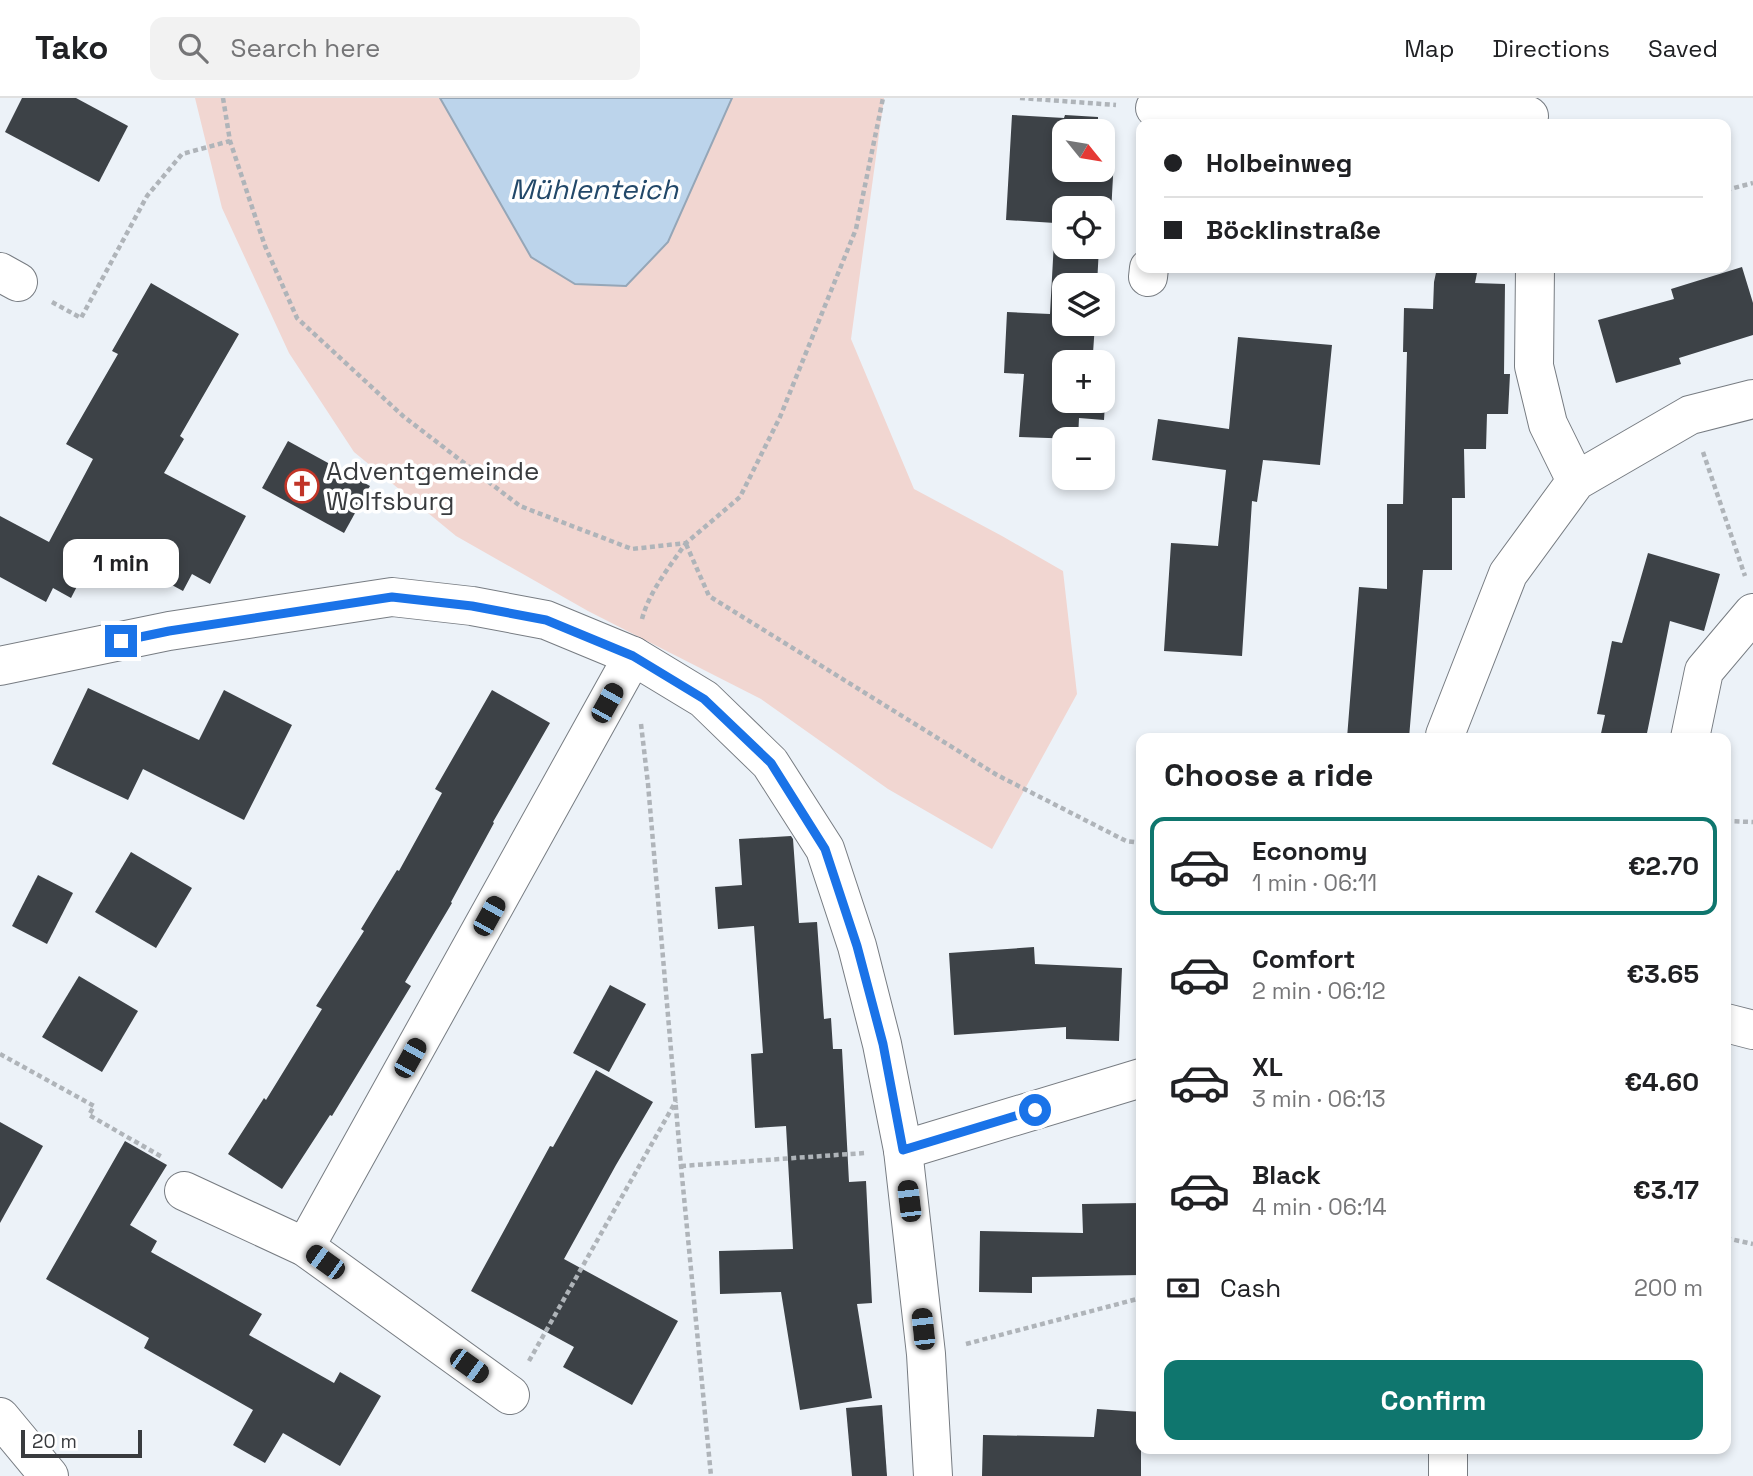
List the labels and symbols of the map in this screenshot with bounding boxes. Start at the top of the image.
north arrow [1052,119,1115,182]
water label: Mühlenteich [510,171,679,207]
place label: Adventgemeinde Wolfsburg [326,454,539,518]
church icon: Adventgemeinde Wolfsburg [283,467,321,505]
callout: 1 min [63,540,179,588]
route end [105,625,137,657]
car [588,680,627,726]
car [470,893,509,939]
car [391,1035,430,1081]
route start [1019,1094,1051,1126]
car [897,1179,922,1223]
car [302,1241,349,1283]
car [911,1307,936,1351]
car [446,1345,493,1387]
scale bar [21,1427,142,1459]

